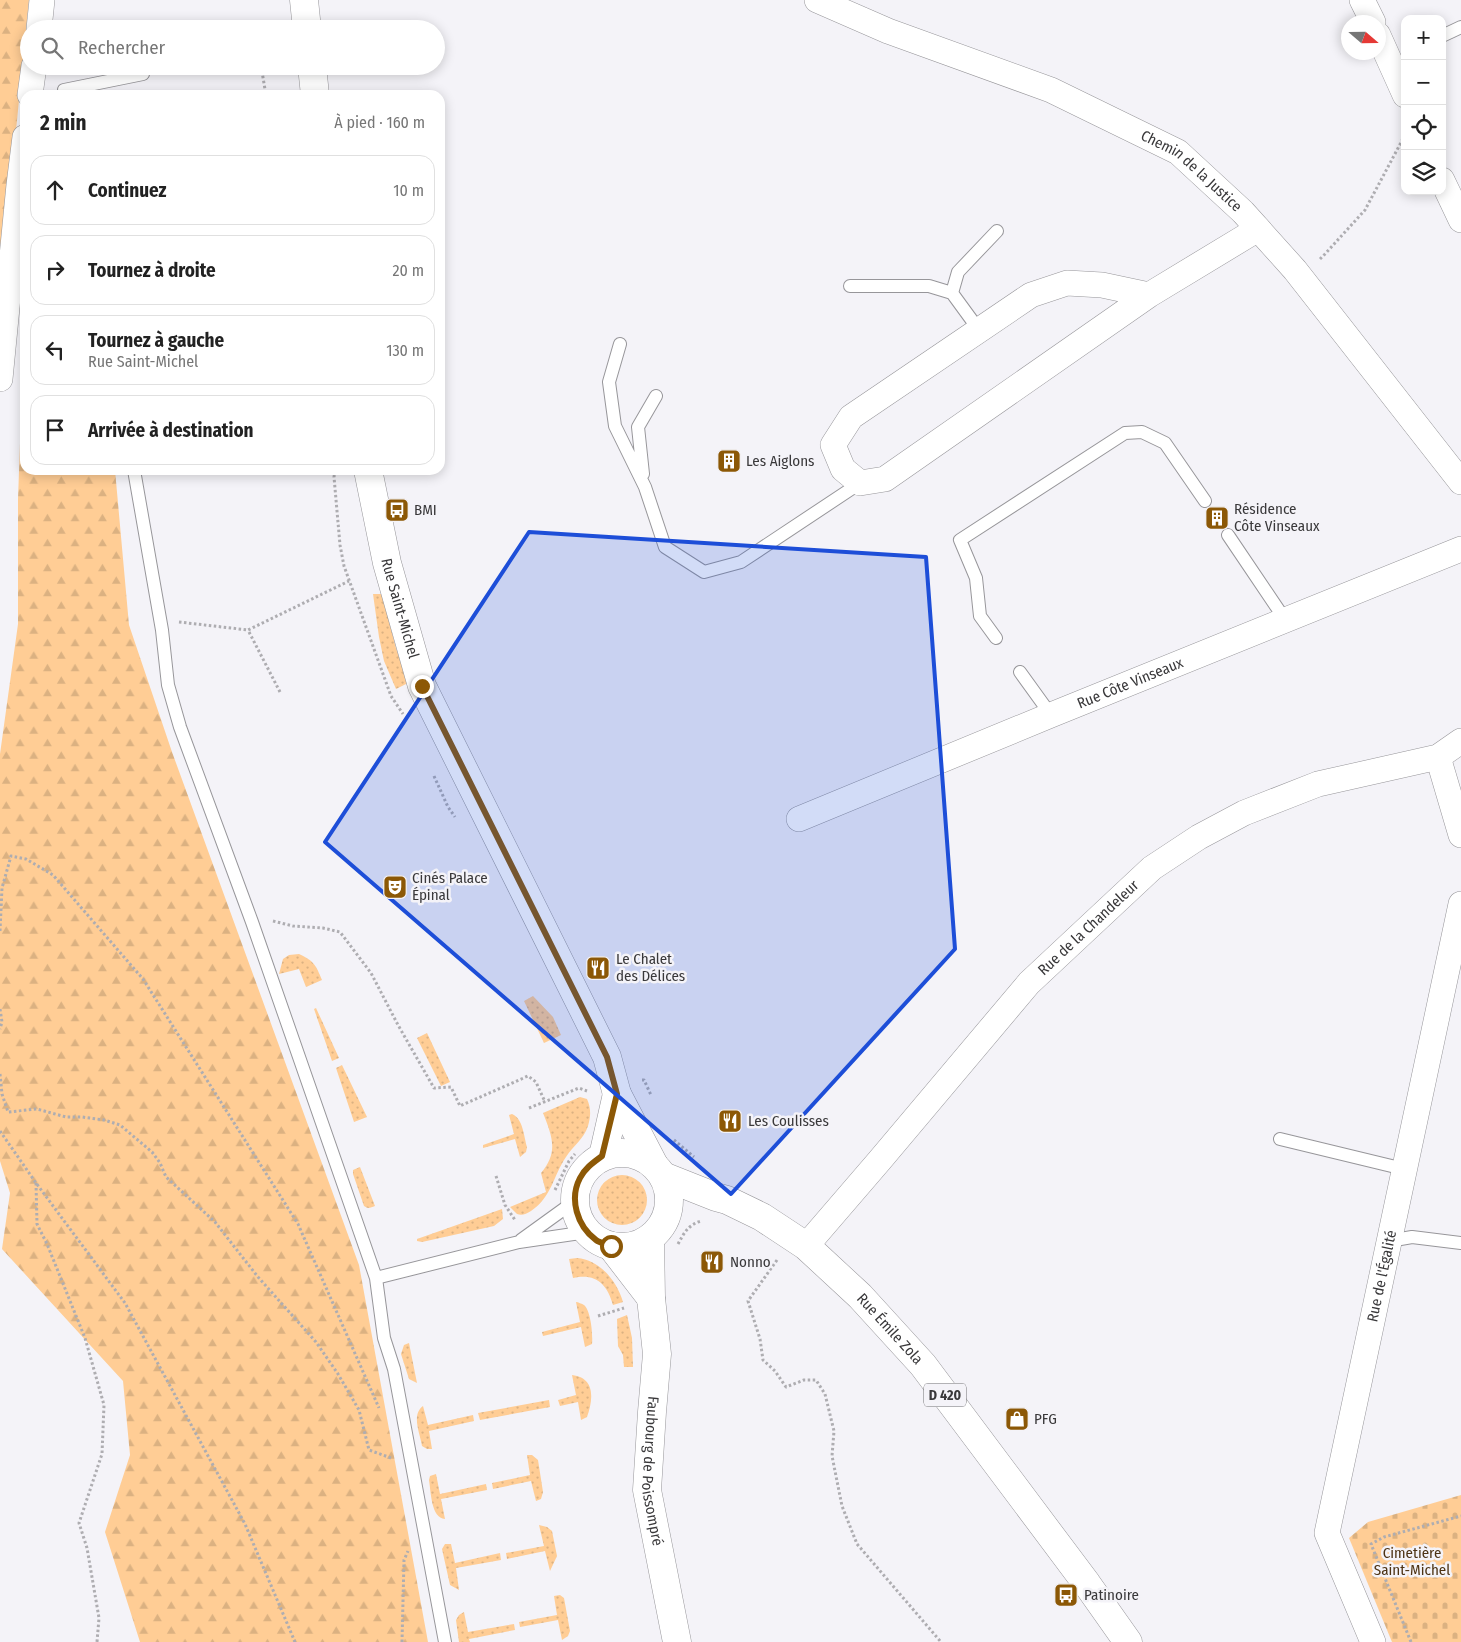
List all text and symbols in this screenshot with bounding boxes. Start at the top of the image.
north arrow [1341,15,1386,60]
map controls [1401,15,1446,195]
button: + [1401,15,1446,60]
search box [20,20,445,75]
icon: search [38,34,66,62]
text: Rechercher [78,36,165,59]
button: − [1401,60,1446,105]
button: locate [1401,105,1446,150]
text: 2 min [40,110,87,136]
text: À pied · 160 m [334,113,425,132]
street label: Chemin de la Justice [1138,126,1246,215]
button: layers [1401,150,1446,195]
icon: ahead [41,176,69,204]
text: Continuez [88,179,167,202]
text: 10 m [393,181,424,200]
icon: right [41,256,69,284]
text: Tournez à droite [88,259,216,282]
text: 20 m [393,261,424,280]
text: Tournez à gauche [88,329,224,352]
icon: left [41,336,69,364]
text: 130 m [386,341,424,360]
text: Rue Saint-Michel [88,352,198,371]
icon: arrive [41,416,69,444]
text: Arrivée à destination [88,419,254,442]
building icon: Les Aiglons [716,448,742,474]
place label: Les Aiglons [746,452,814,470]
bus stop icon: BMI [384,497,410,523]
place label: Résidence Côte Vinseaux [1234,500,1320,535]
place label: BMI [414,501,437,519]
building icon: Résidence Côte Vinseaux [1204,505,1230,531]
street label: Rue Saint-Michel [377,557,423,661]
street label: Rue Côte Vinseaux [1075,653,1186,712]
route end [411,675,434,698]
place label: Cinés Palace Épinal [412,869,488,904]
theatre icon: Cinés Palace Épinal [382,874,408,900]
street label: Rue de la Chandeleur [1034,876,1143,979]
place label: Le Chalet des Délices [616,950,685,985]
restaurant icon: Le Chalet des Délices [585,955,611,981]
restaurant icon: Les Coulisses [717,1108,743,1134]
place label: Les Coulisses [748,1112,829,1130]
street label: Rue de l'Égalité [1363,1229,1400,1324]
route start [600,1235,623,1258]
restaurant icon: Nonno [699,1249,725,1275]
place label: Nonno [730,1253,771,1271]
street label: Rue Émile Zola [853,1289,927,1368]
road number: D 420 [924,1384,966,1406]
street label: Faubourg de Poissompré [638,1395,667,1547]
shop icon: PFG [1004,1406,1030,1432]
place label: PFG [1034,1410,1057,1428]
park label: Cimetière Saint-Michel [1374,1544,1450,1579]
bus stop icon: Patinoire [1053,1582,1079,1608]
place label: Patinoire [1084,1586,1139,1604]

